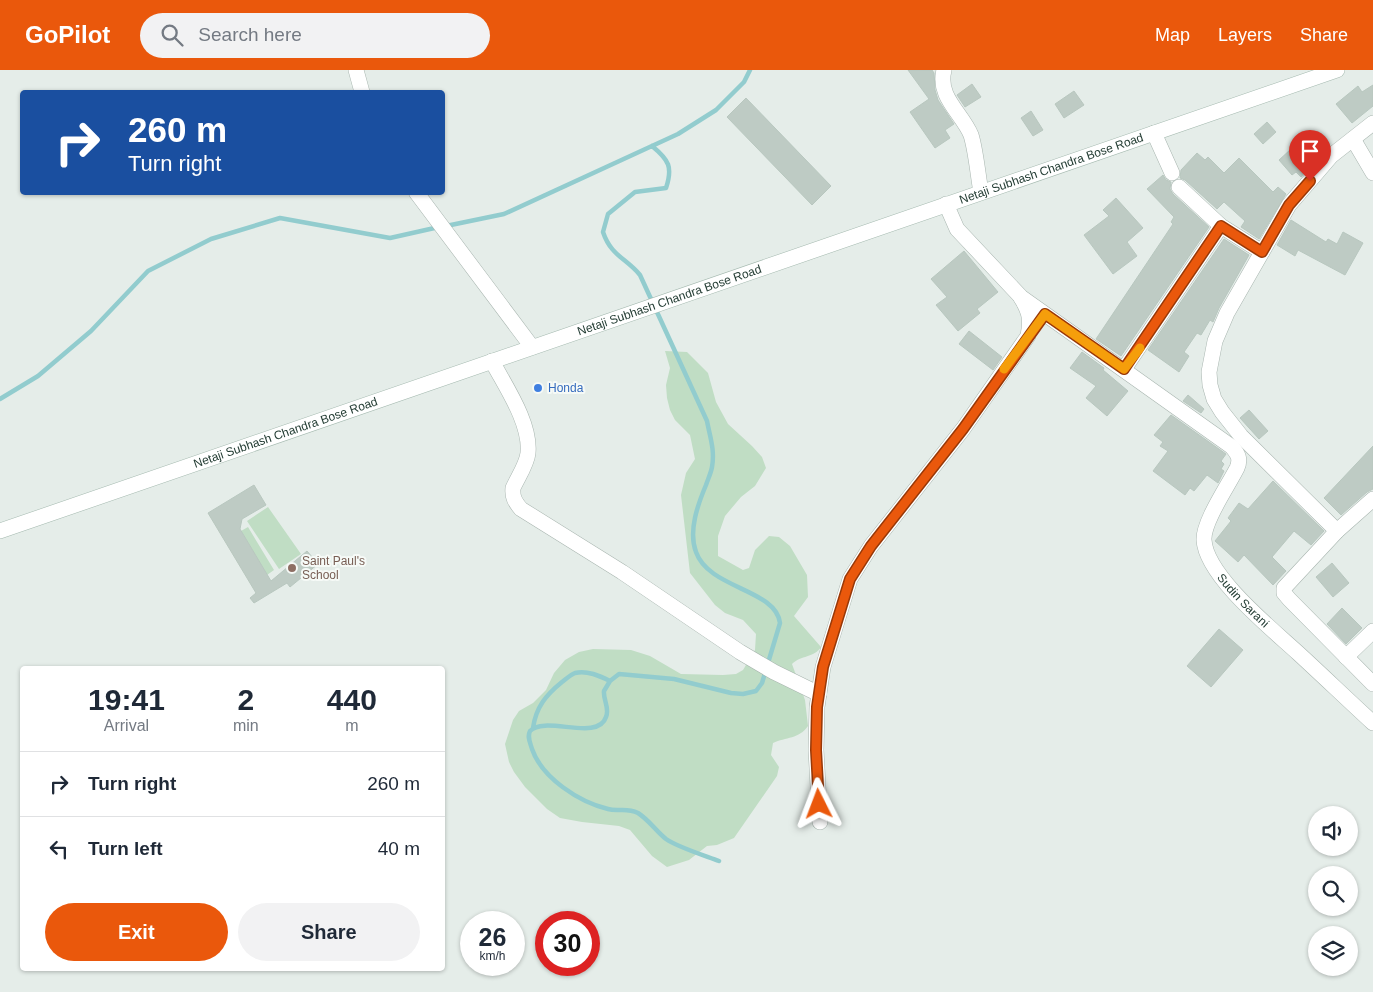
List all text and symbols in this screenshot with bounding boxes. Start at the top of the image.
search box [140,13,490,58]
text: GoPilot [25,21,110,48]
icon: search [158,21,186,49]
text: Search here [198,24,302,45]
text: Map [1155,25,1190,45]
text: Layers [1218,25,1272,45]
text: Share [1300,25,1348,45]
icon: right [45,110,110,175]
text: 260 m [128,110,227,149]
street label: Netaji Subhash Chandra Bose Road [957,130,1145,207]
pin [1289,130,1331,181]
icon: arrive [1296,137,1324,165]
text: Turn right [128,151,221,176]
street label: Netaji Subhash Chandra Bose Road [575,262,763,338]
place label: Honda [548,381,584,395]
marker: Honda [532,382,544,394]
street label: Netaji Subhash Chandra Bose Road [192,394,379,471]
place label: Saint Paul's School [302,554,365,582]
marker: Saint Paul's School [286,562,298,574]
street label: Sudin Sarani [1214,571,1272,630]
text: 19:41 [88,683,165,716]
text: 2 [237,683,254,716]
text: 440 [327,683,377,716]
text: Arrival [104,717,149,734]
text: min [233,717,259,734]
text: m [345,717,358,734]
icon: right [45,770,73,798]
text: Turn right [88,773,176,794]
text: 260 m [367,773,420,794]
position arrow [792,777,844,829]
map controls [1308,806,1358,976]
button: sound [1308,806,1358,856]
icon: left [45,835,73,863]
text: Turn left [88,838,163,859]
text: 40 m [378,838,420,859]
button: search [1308,866,1358,916]
button: Exit [45,903,228,961]
button: Share [238,903,420,961]
speed limit sign: 30 [535,911,600,976]
text: 26 [479,923,506,951]
button: layers [1308,926,1358,976]
text: km/h [479,949,506,963]

